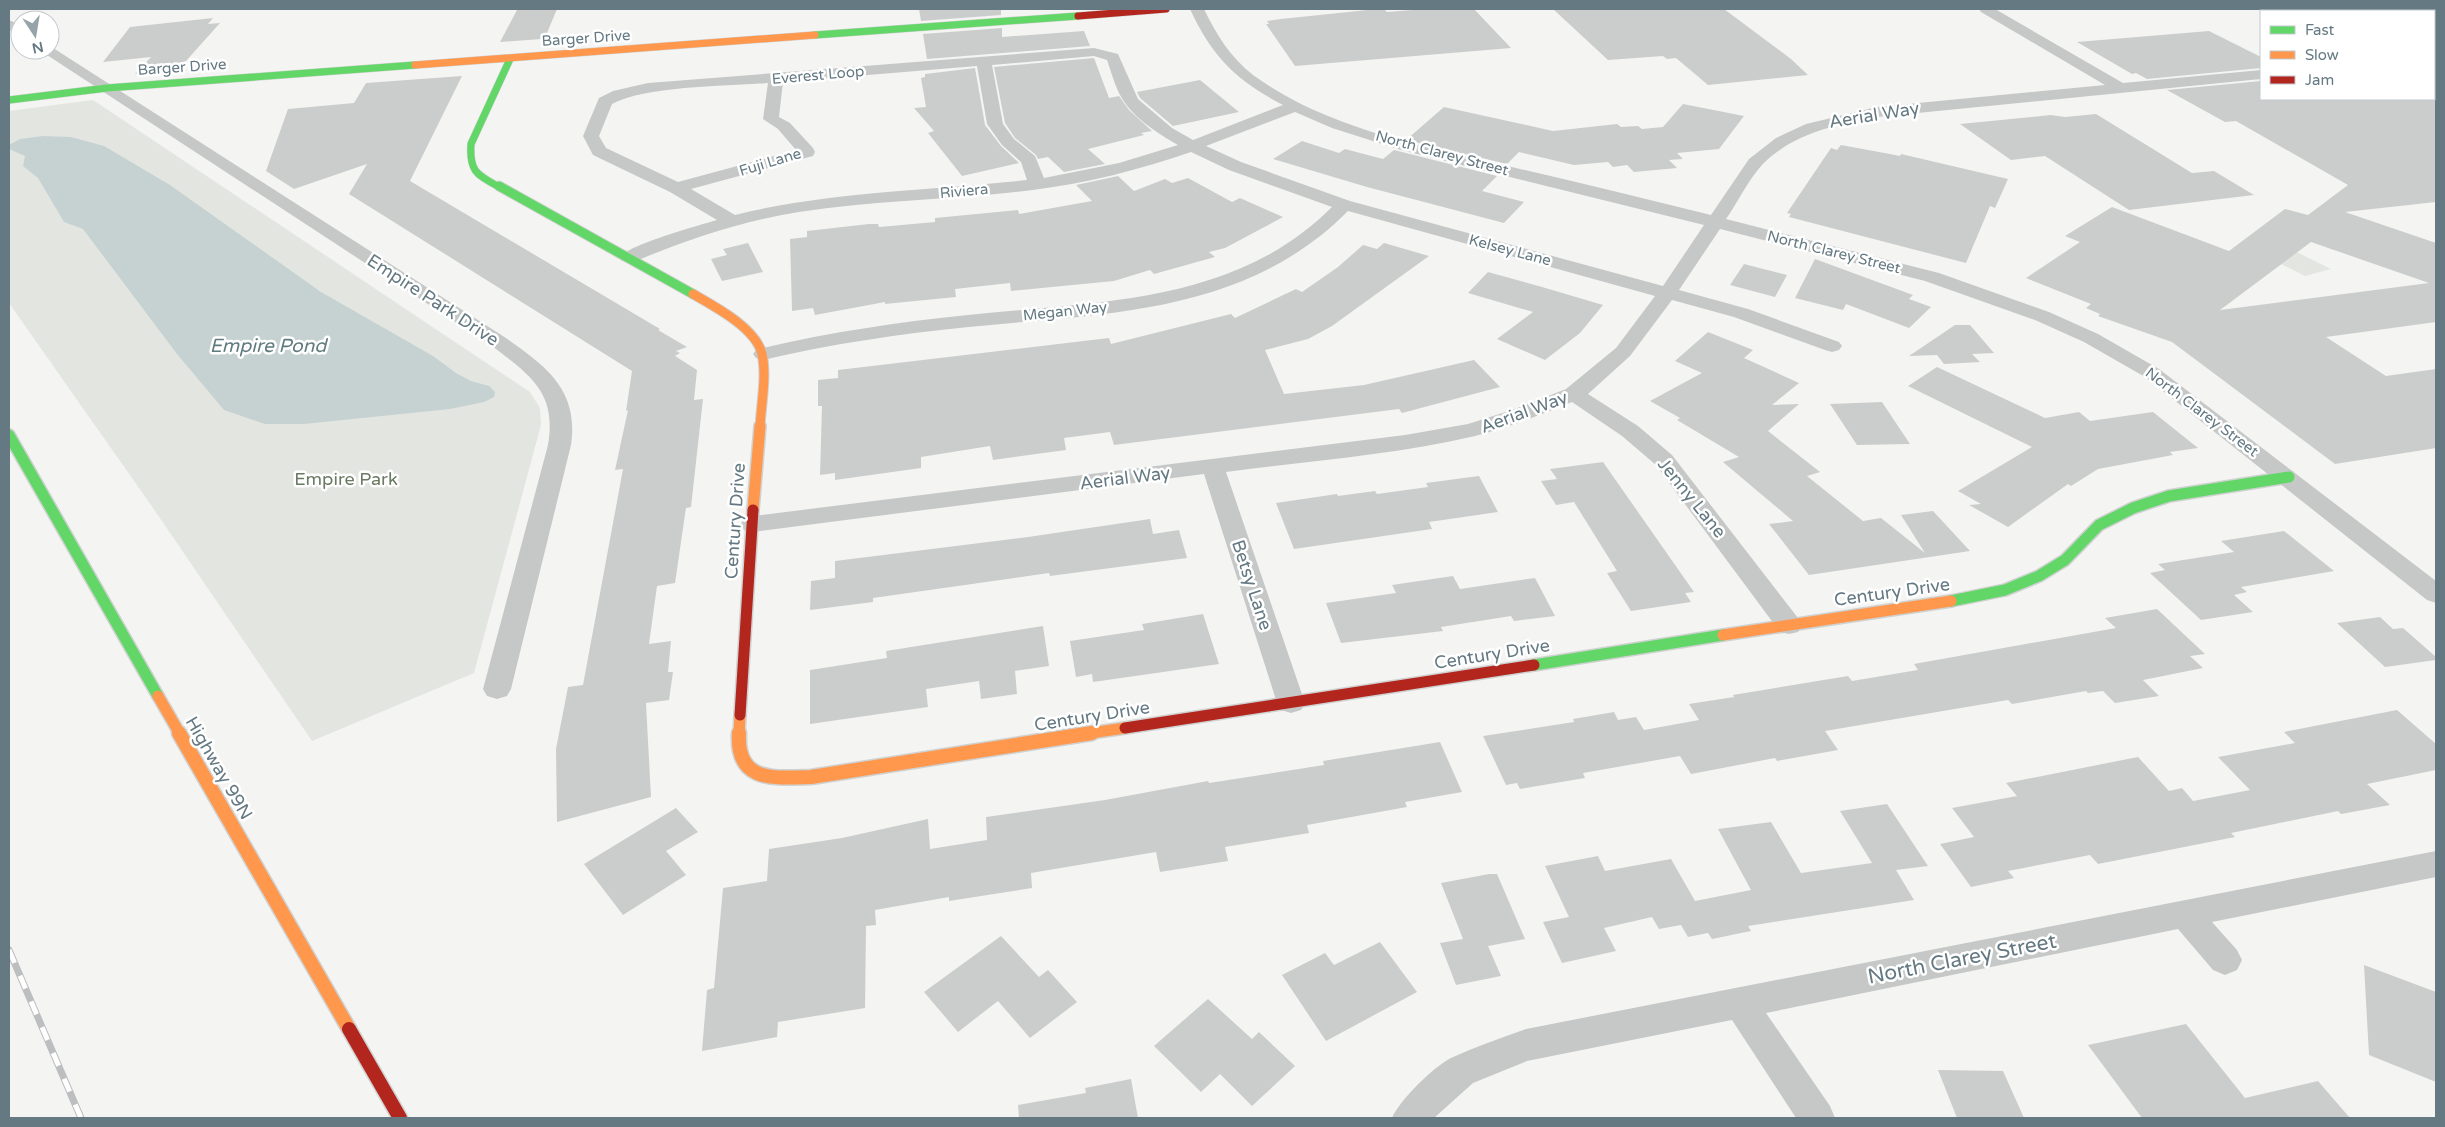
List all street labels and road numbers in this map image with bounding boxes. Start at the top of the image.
street label: Barger Drive [541,26,631,50]
street label: Barger Drive [137,55,227,79]
street label: Everest Loop [771,62,865,88]
street label: Aerial Way [1827,97,1921,133]
street label: North Clarey Street [1374,127,1511,179]
street label: Fuji Lane [737,144,803,180]
street label: Riviera [939,180,989,202]
street label: North Clarey Street [1765,227,1903,277]
street label: Kelsey Lane [1467,230,1553,270]
street label: Empire Park Drive [363,249,503,351]
street label: Megan Way [1022,298,1108,324]
street label: North Clarey Street [2142,364,2262,461]
street label: Aerial Way [1477,386,1571,438]
street label: Jenny Lane [1653,454,1731,542]
street label: Aerial Way [1078,461,1172,494]
street label: Century Drive [720,462,750,580]
street label: Betsy Lane [1227,537,1277,633]
street label: Century Drive [1833,573,1951,611]
street label: Century Drive [1433,634,1551,674]
street label: Century Drive [1033,696,1151,736]
street label: Highway 99N [181,712,257,824]
street label: North Clarey Street [1866,928,2058,990]

